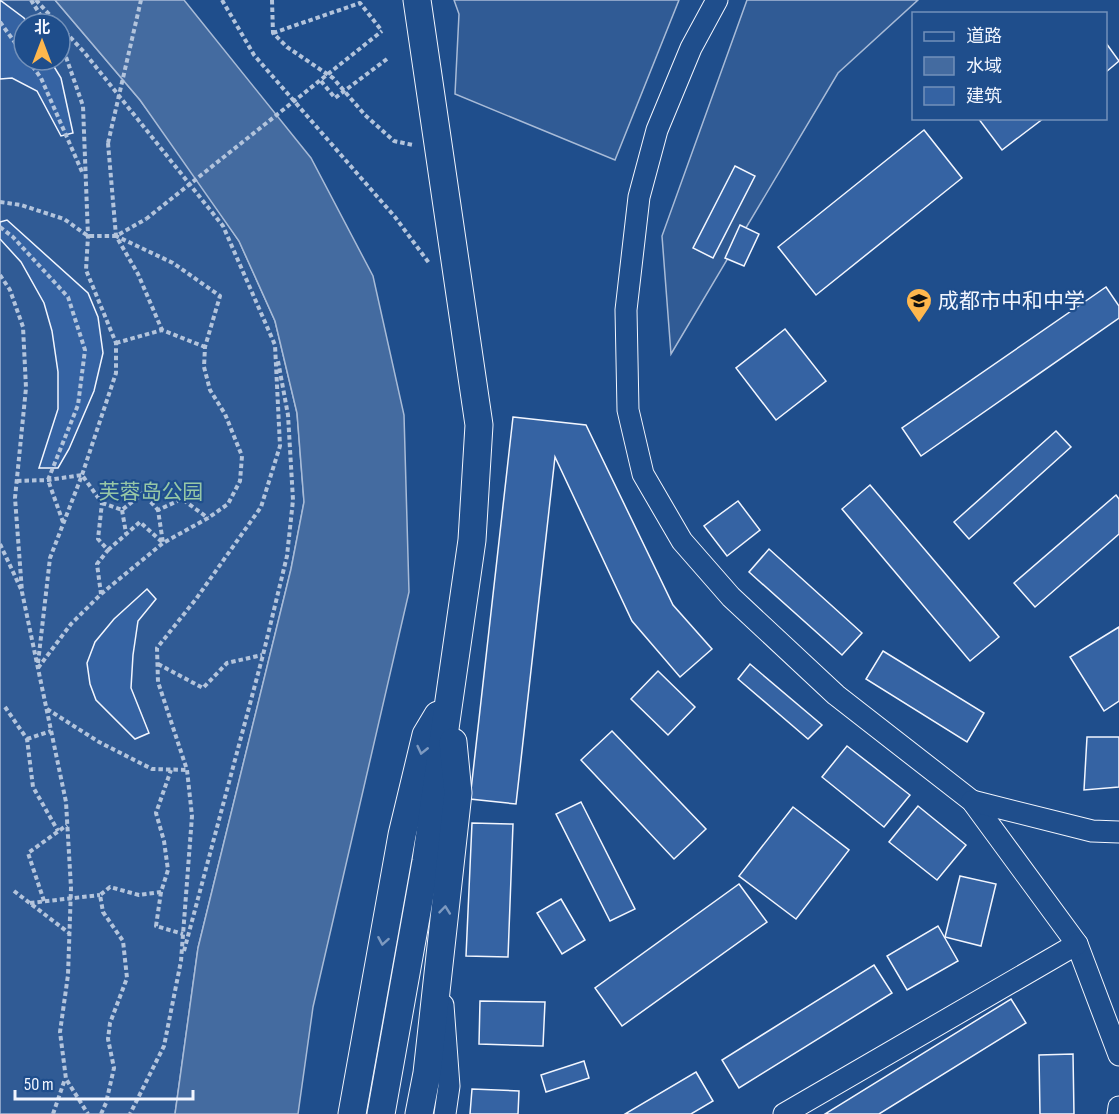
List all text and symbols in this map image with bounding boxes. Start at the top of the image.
north arrow [12,12,72,72]
legend [912,12,1107,120]
text: 北 [34,19,50,38]
text: 道路 [966,26,1002,47]
text: 水域 [966,56,1002,77]
text: 建筑 [966,86,1002,107]
school or university icon: 成都市中和中学 [904,286,934,324]
place label: 成都市中和中学 [938,289,1085,314]
park label: 芙蓉岛公园 [99,480,204,505]
one-way arrow [416,745,429,755]
one-way arrow [438,906,451,915]
one-way arrow [377,936,390,946]
scale bar [15,1063,194,1101]
text: 50 m [24,1074,54,1095]

